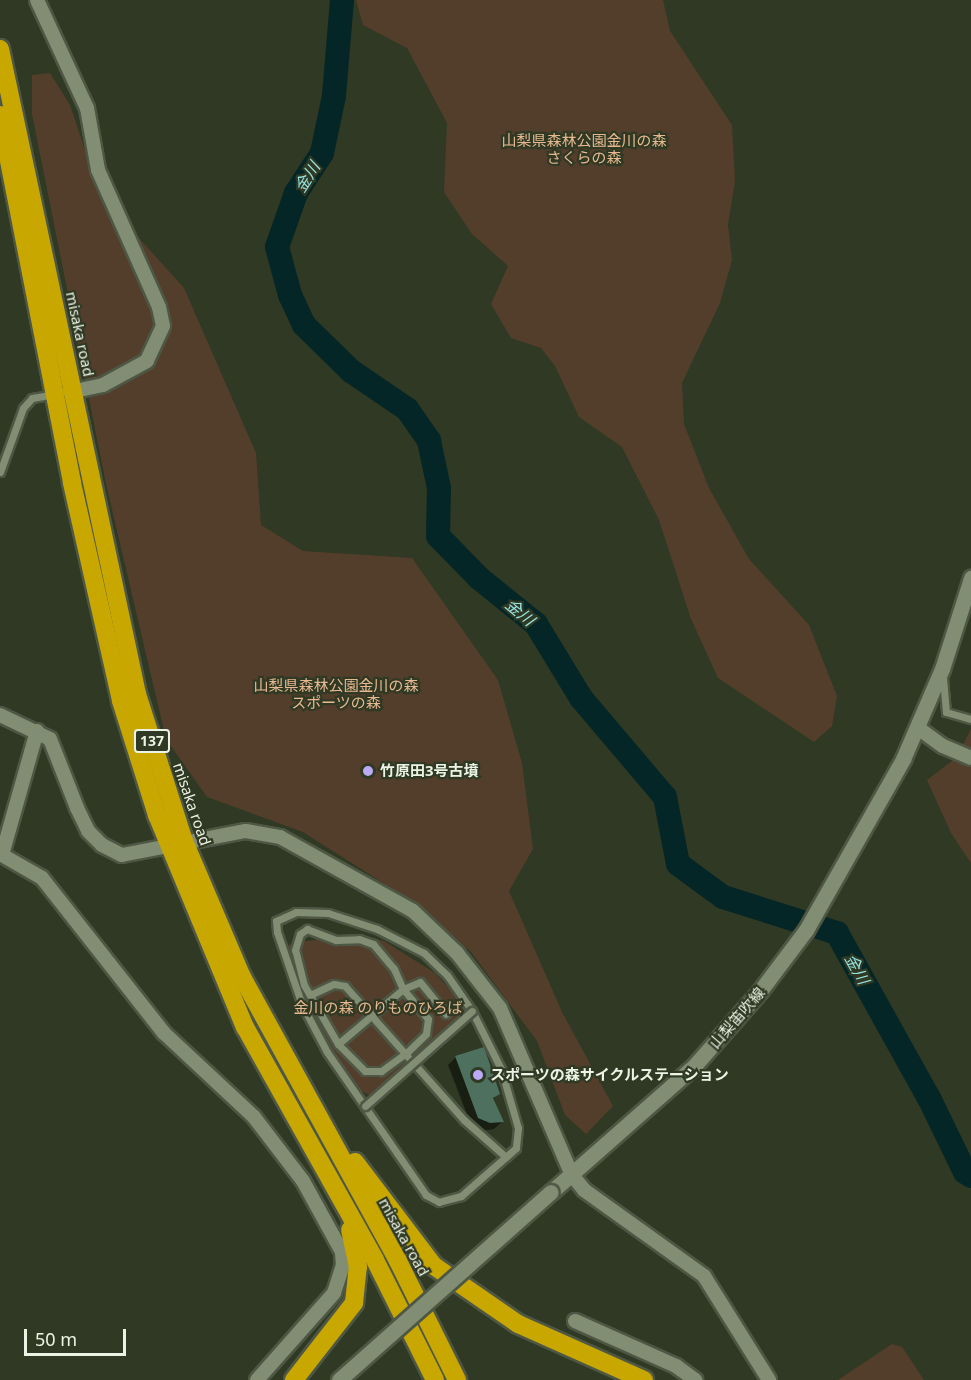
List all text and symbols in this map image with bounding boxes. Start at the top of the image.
park label: 山梨県森林公園金川の森 さくらの森 [502,131,666,166]
water label: 金川 [290,158,324,196]
street label: misaka road [62,290,98,378]
water label: 金川 [502,594,538,630]
park label: 山梨県森林公園金川の森 スポーツの森 [254,676,418,711]
road number: 137 [132,730,172,752]
street label: misaka road [169,760,215,848]
place label: 竹原田3号古墳 [380,762,479,780]
marker: 竹原田3号古墳 [361,764,375,778]
water label: 金川 [841,950,873,988]
street label: 山梨笛吹線 [706,984,768,1052]
park label: 金川の森 のりものひろば [294,999,462,1017]
place label: スポーツの森サイクルステーション [490,1066,730,1084]
marker: スポーツの森サイクルステーション [471,1068,485,1082]
street label: misaka road [375,1195,433,1279]
scale bar [27,1317,129,1355]
text: 50 m [35,1327,77,1351]

